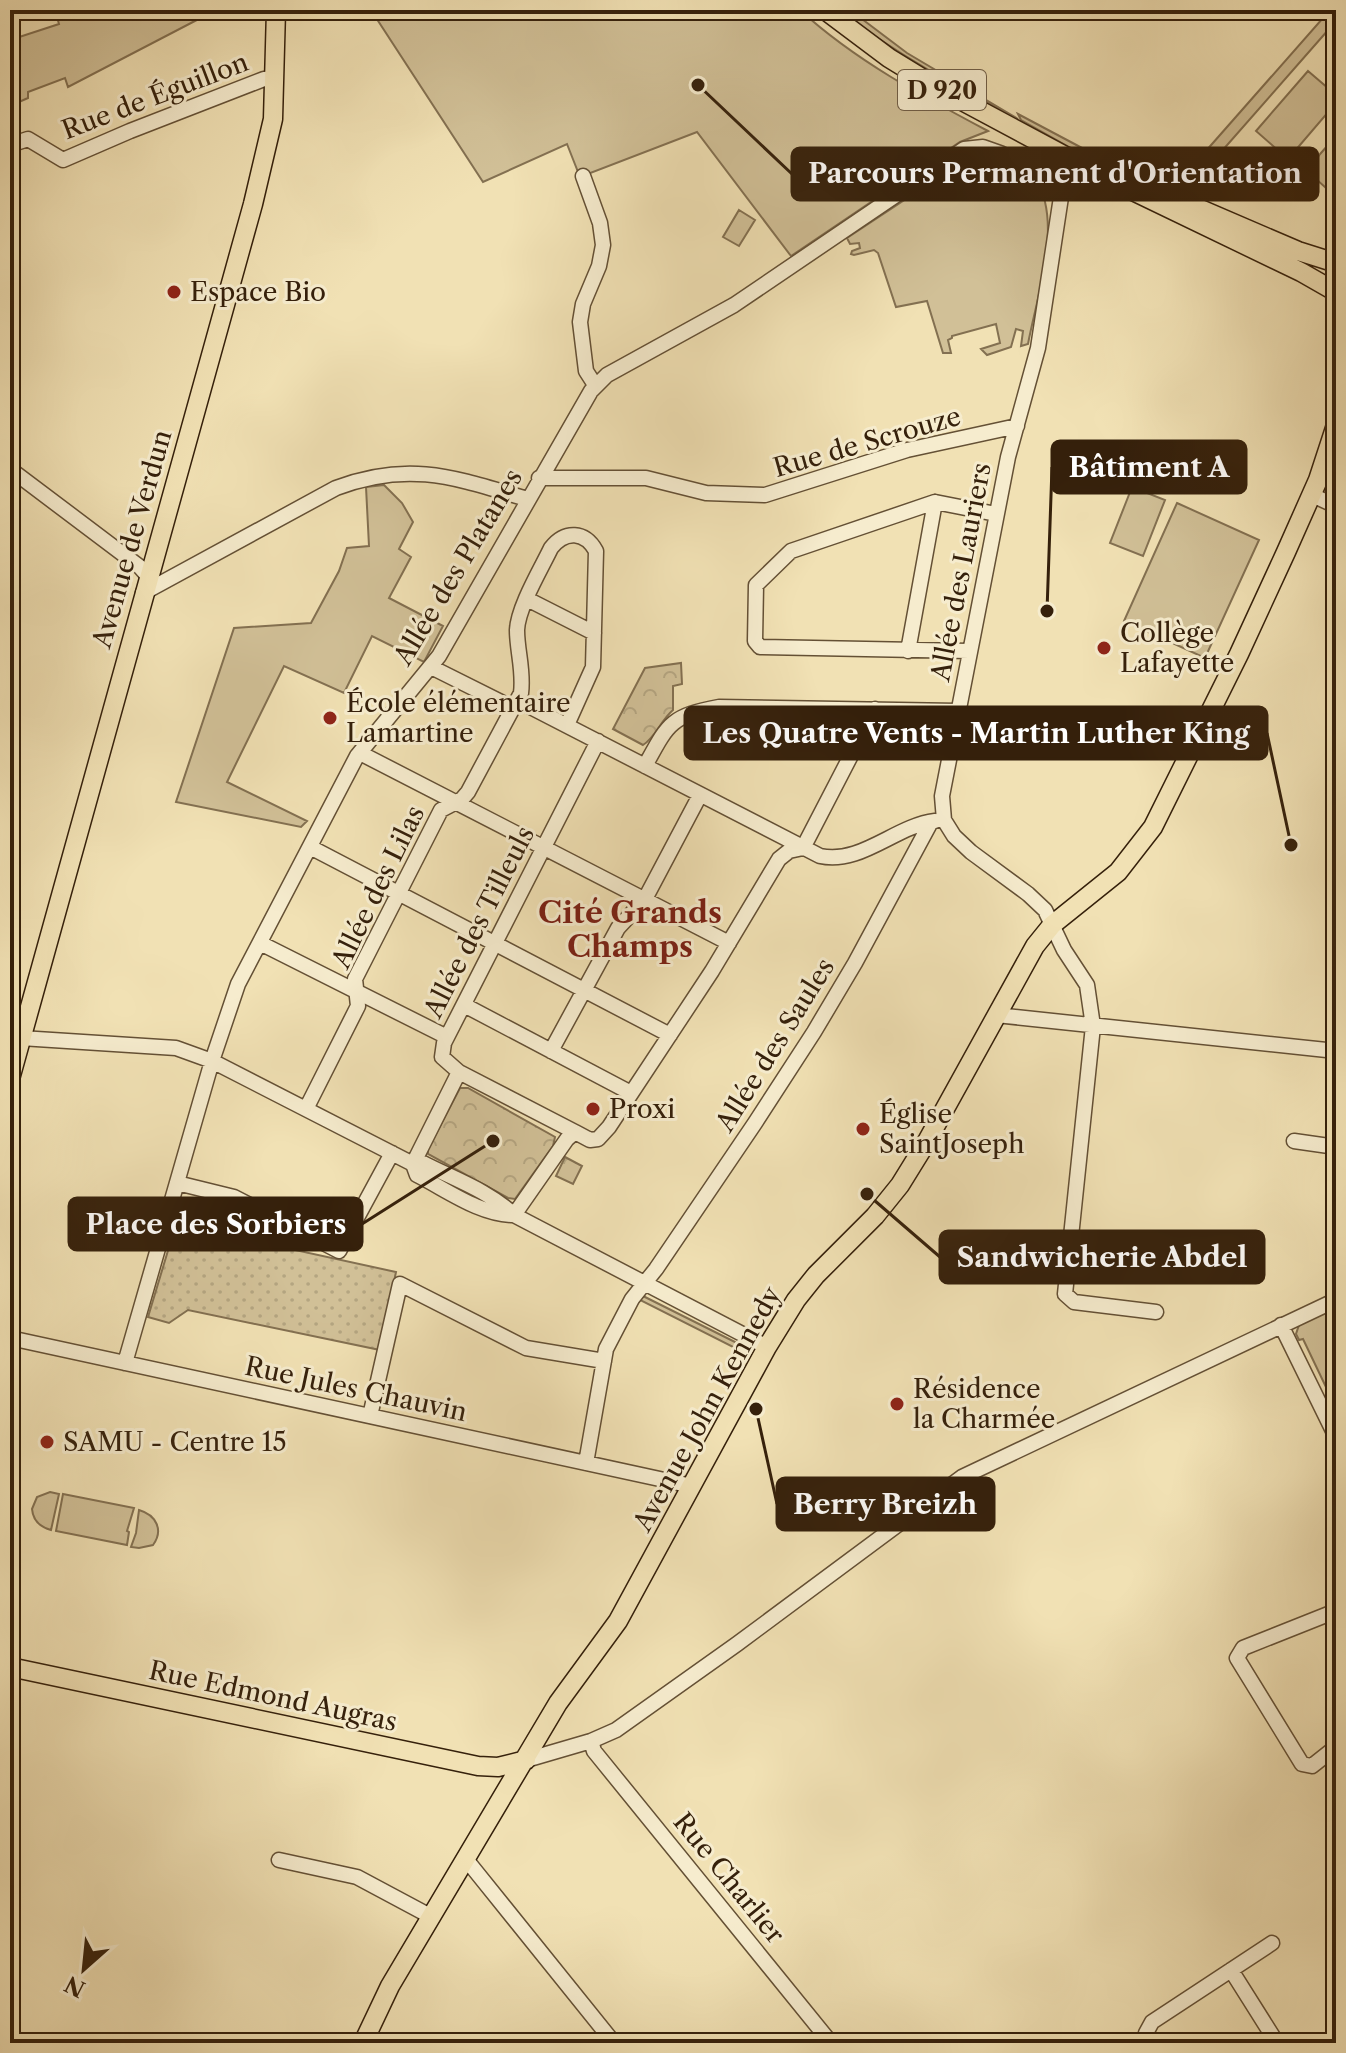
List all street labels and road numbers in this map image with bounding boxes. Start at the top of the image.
street label: Rue de Éguillon [57,46,253,146]
road number: D 920 [898,70,986,110]
street label: Rue de Scrouze [770,400,964,484]
street label: Avenue de Verdun [85,426,178,653]
street label: Allée des Lauriers [924,460,998,685]
street label: Allée des Platanes [386,463,529,672]
street label: Allée des Lilas [324,800,431,975]
street label: Allée des Tilleuls [416,821,541,1024]
street label: Allée des Saules [708,952,841,1138]
street label: Avenue John Kennedy [626,1281,788,1538]
street label: Rue Jules Chauvin [242,1350,470,1428]
street label: Rue Edmond Augras [146,1654,400,1738]
street label: Rue Charlier [667,1806,791,1950]

